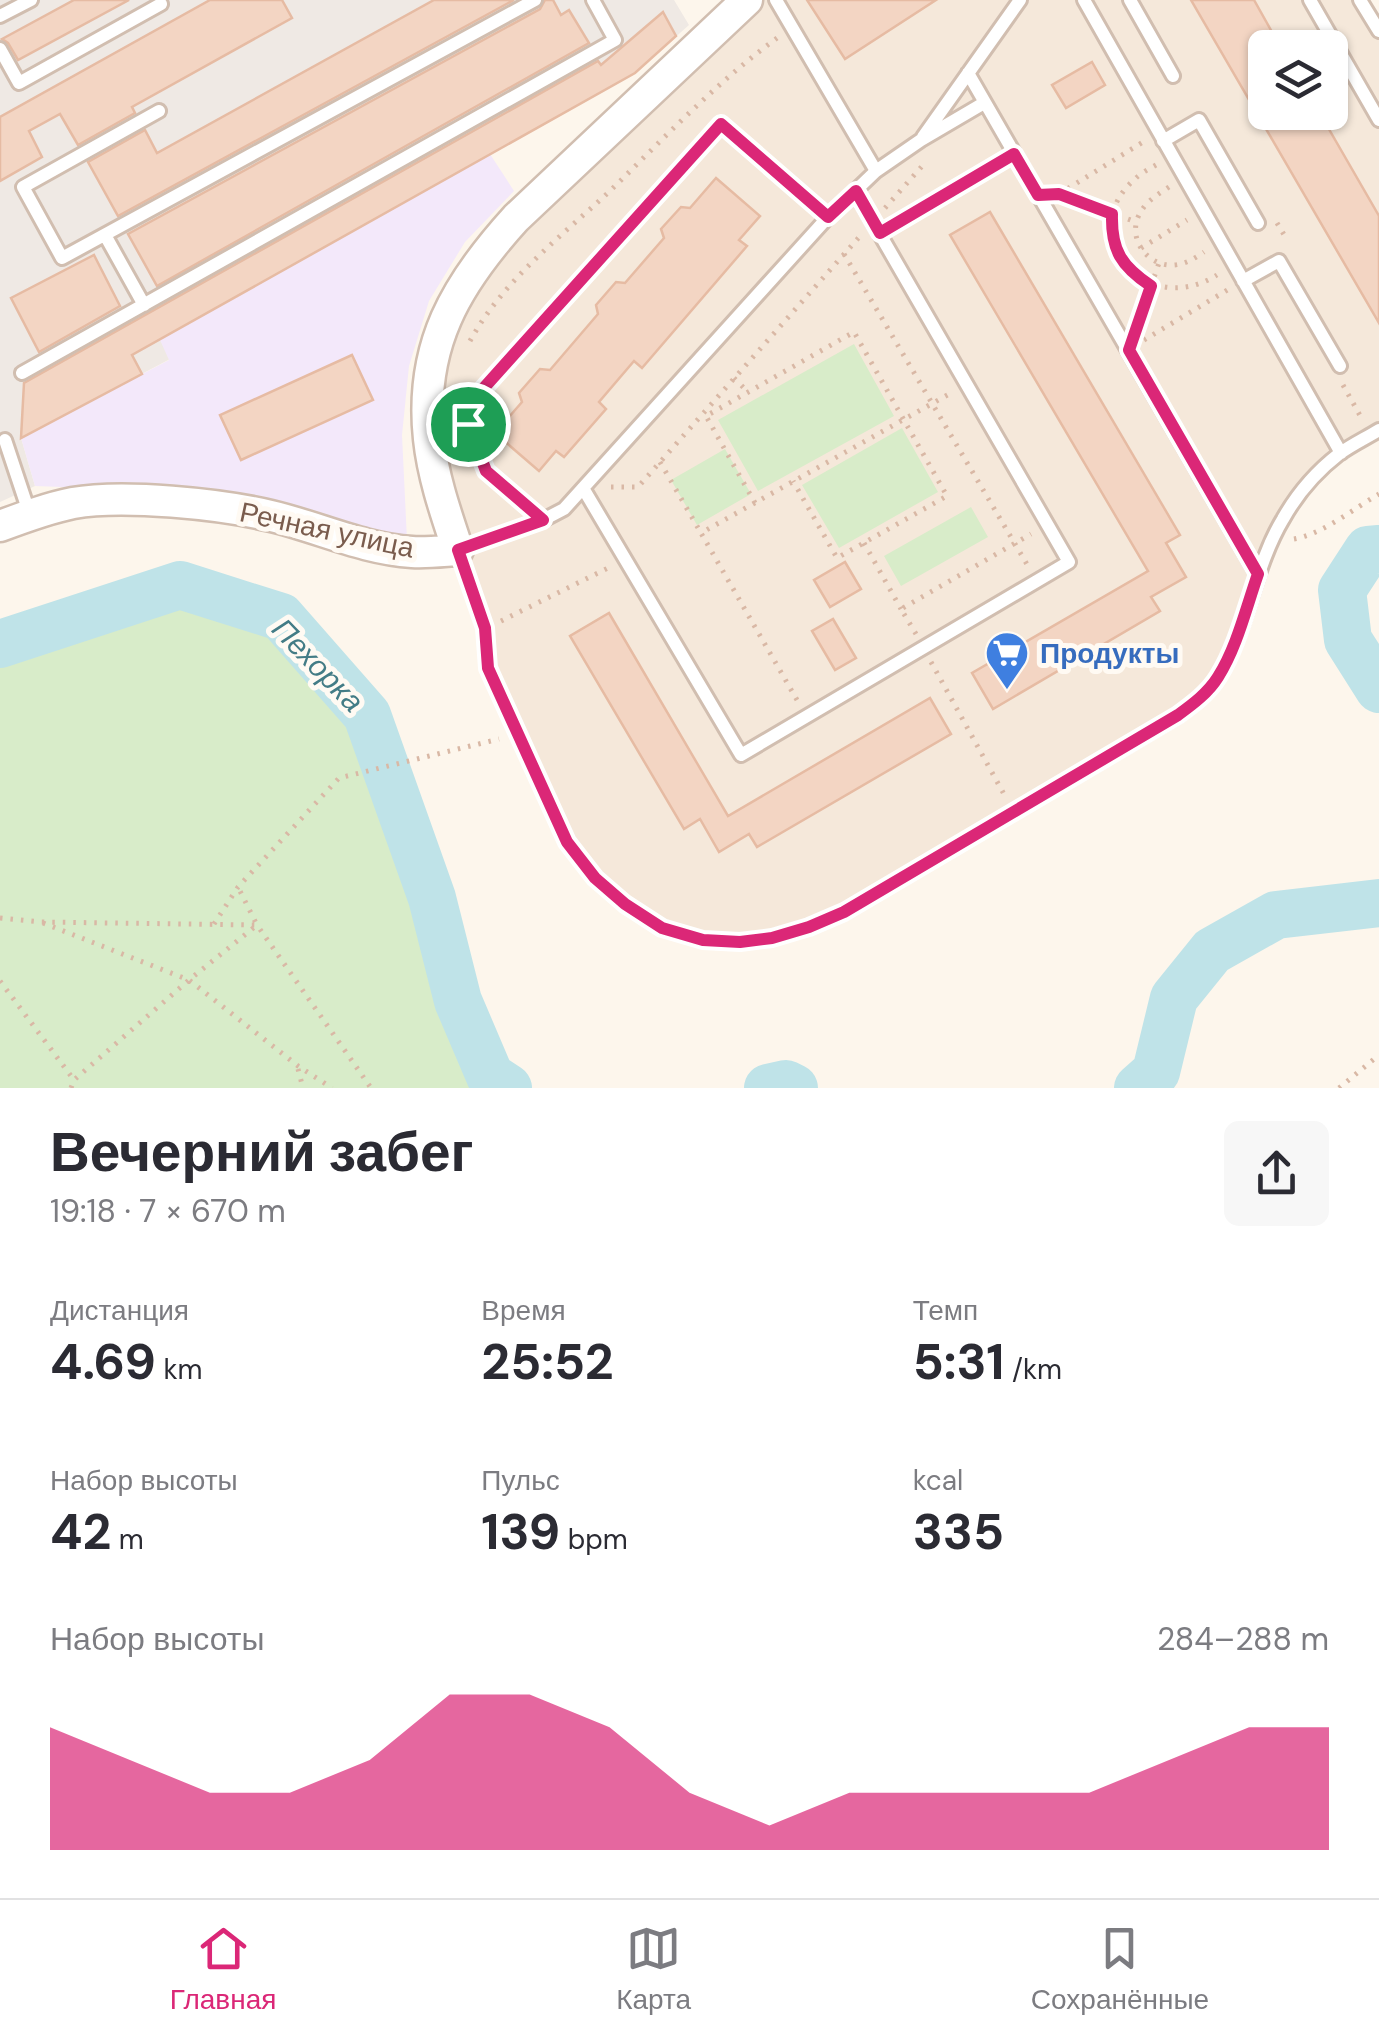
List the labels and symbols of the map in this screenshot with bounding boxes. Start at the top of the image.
pin [426,382,511,467]
street label: Речная улица [236,493,418,567]
water label: Пехорка [264,610,372,720]
supermarket icon: Продукты [984,630,1030,691]
place label: Продукты [1040,635,1179,672]

